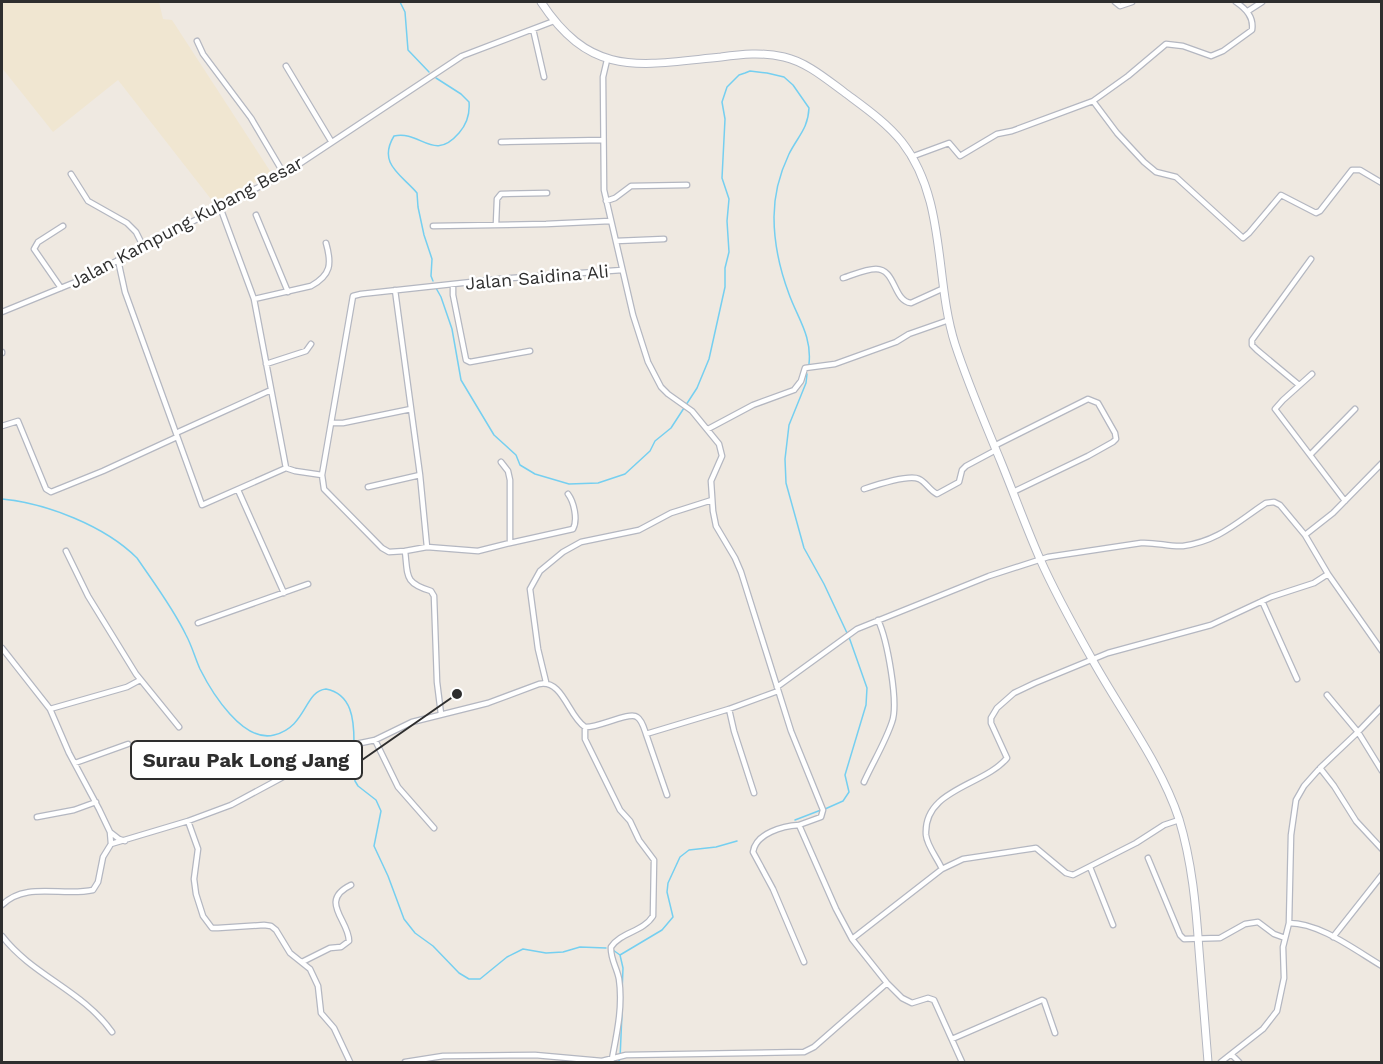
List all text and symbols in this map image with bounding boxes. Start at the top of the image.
street label: Jalan Kampung Kubang Besar [66,151,306,293]
street label: Jalan Saidina Ali [464,260,610,294]
callout: Surau Pak Long Jang [131,741,362,779]
text: Surau Pak Long Jang [143,748,350,772]

